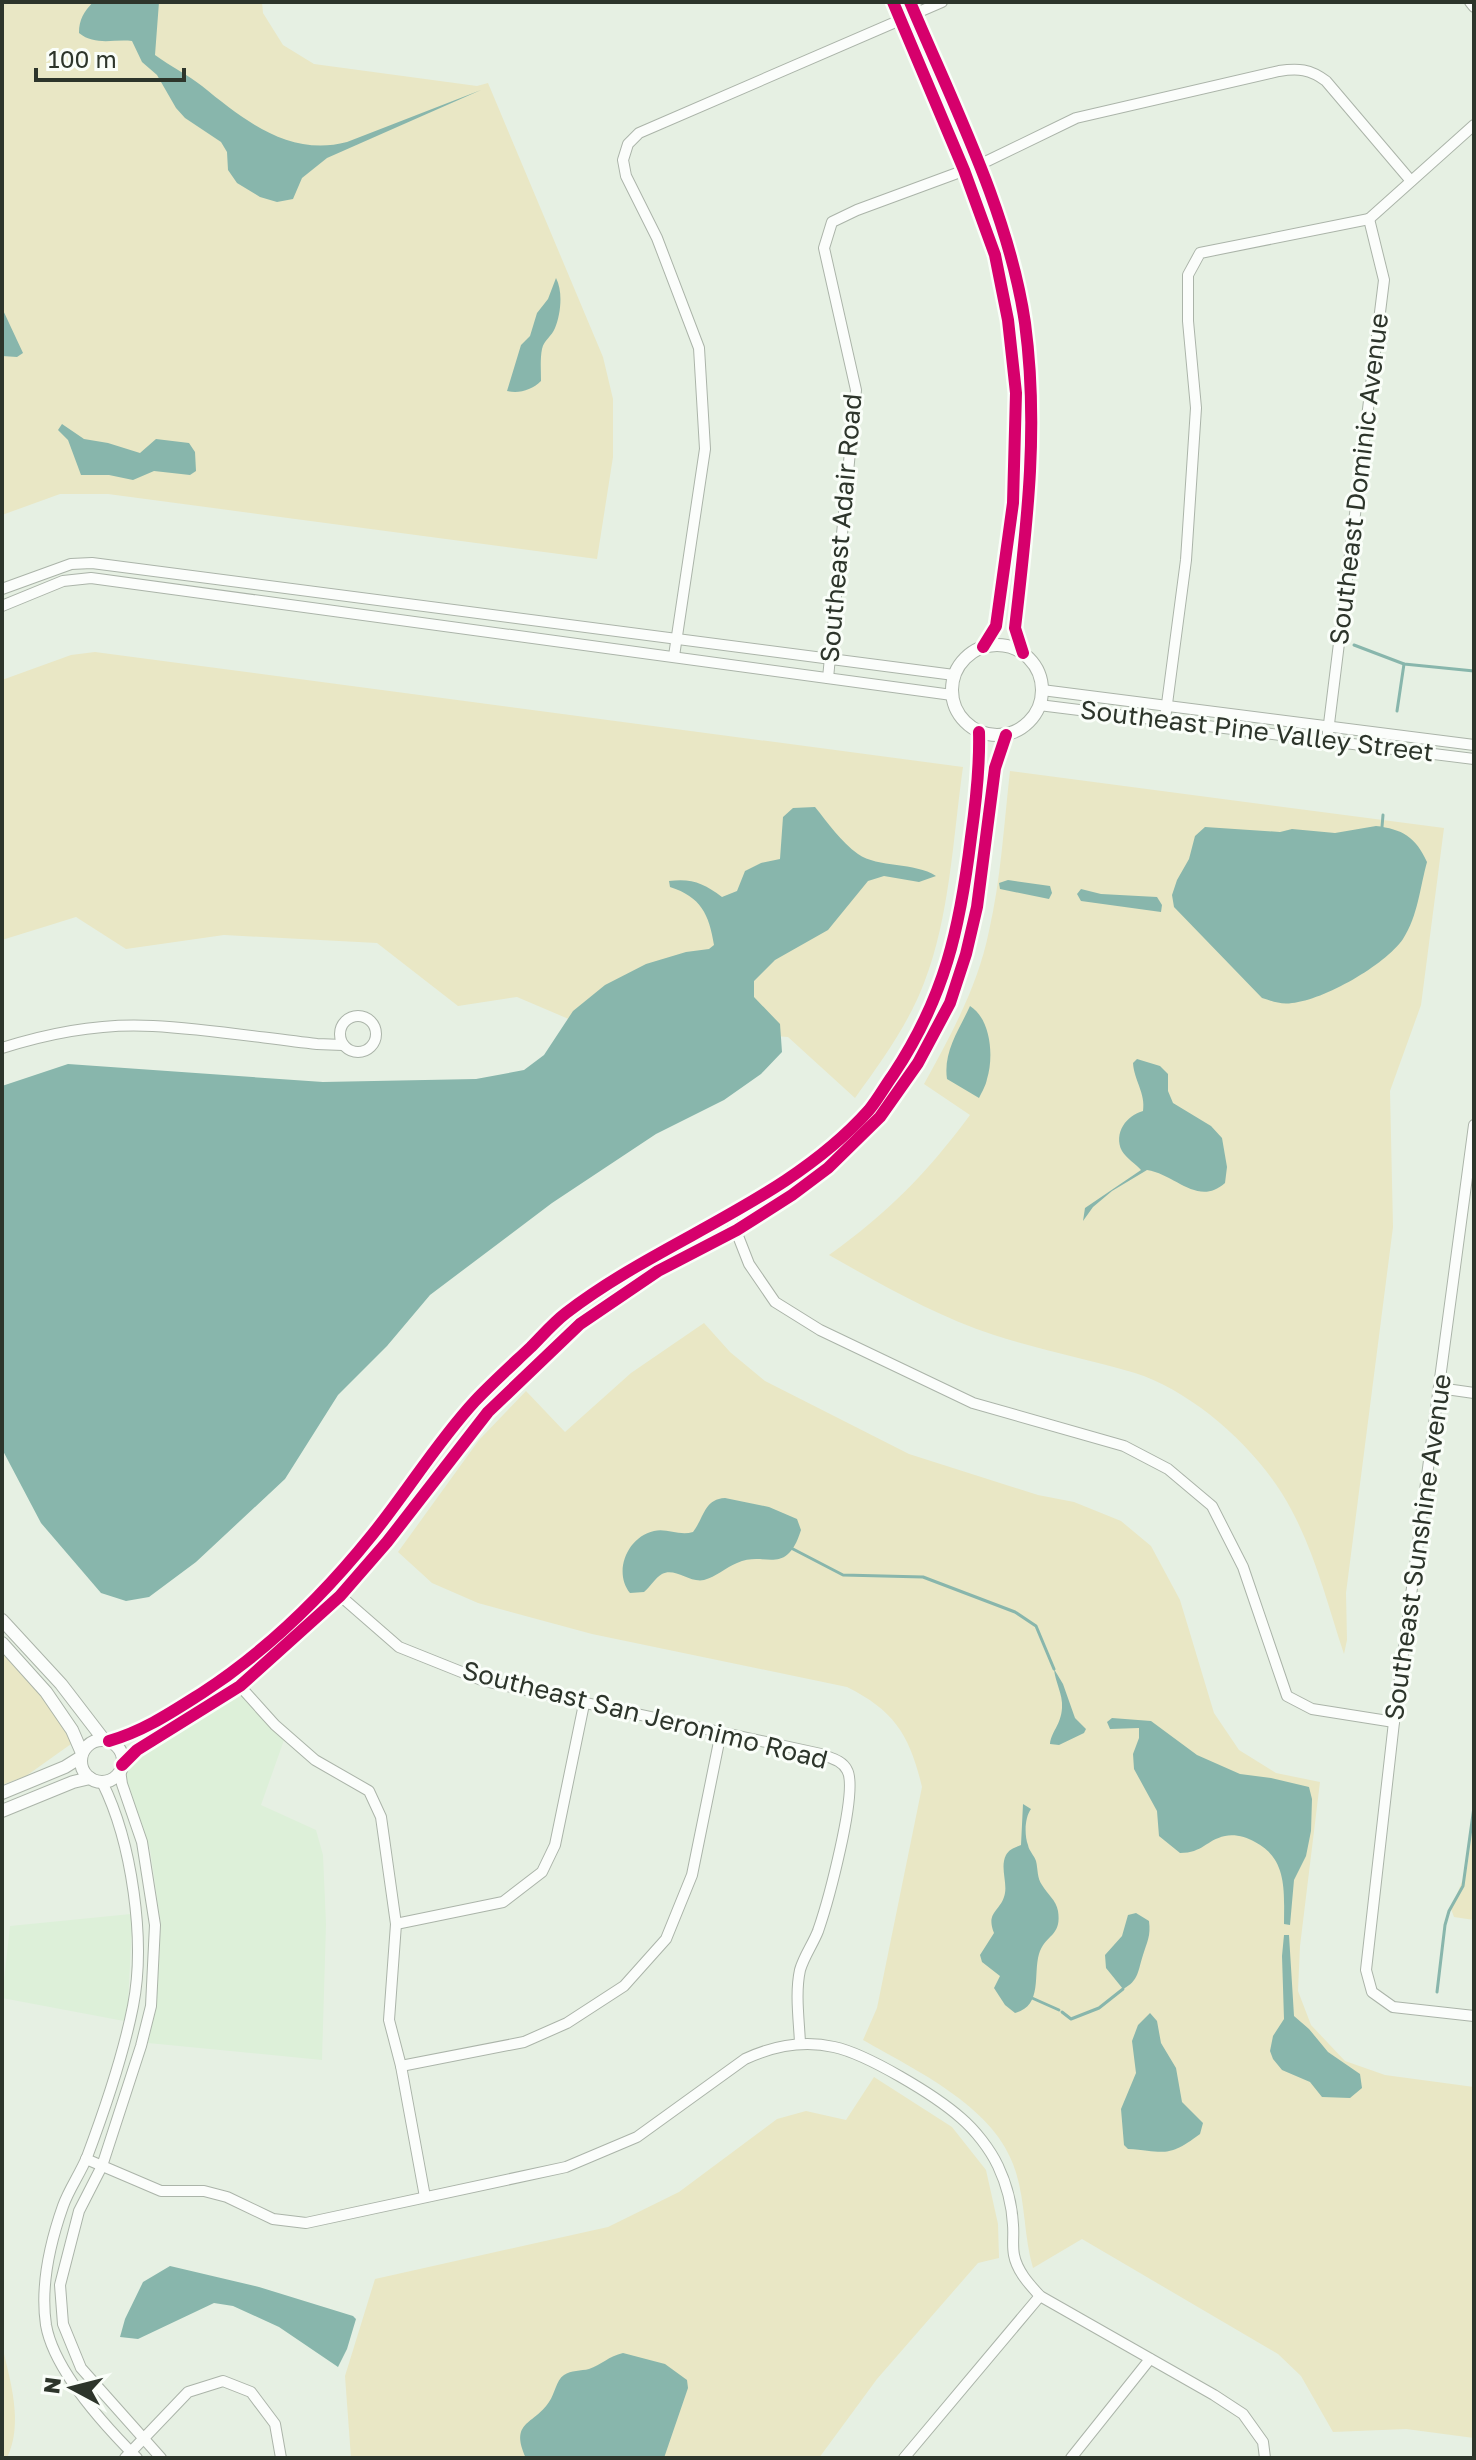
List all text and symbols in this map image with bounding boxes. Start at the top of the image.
scale bar [36,32,184,82]
text: 100 m [48,44,117,73]
street label: Southeast Dominic Avenue [1323,311,1394,647]
street label: Southeast Adair Road [813,392,868,664]
street label: Southeast Pine Valley Street [1079,693,1436,768]
street label: Southeast Sunshine Avenue [1378,1372,1457,1722]
street label: Southeast San Jeronimo Road [459,1654,831,1775]
north arrow [32,2348,112,2428]
text: N [37,2376,66,2395]

